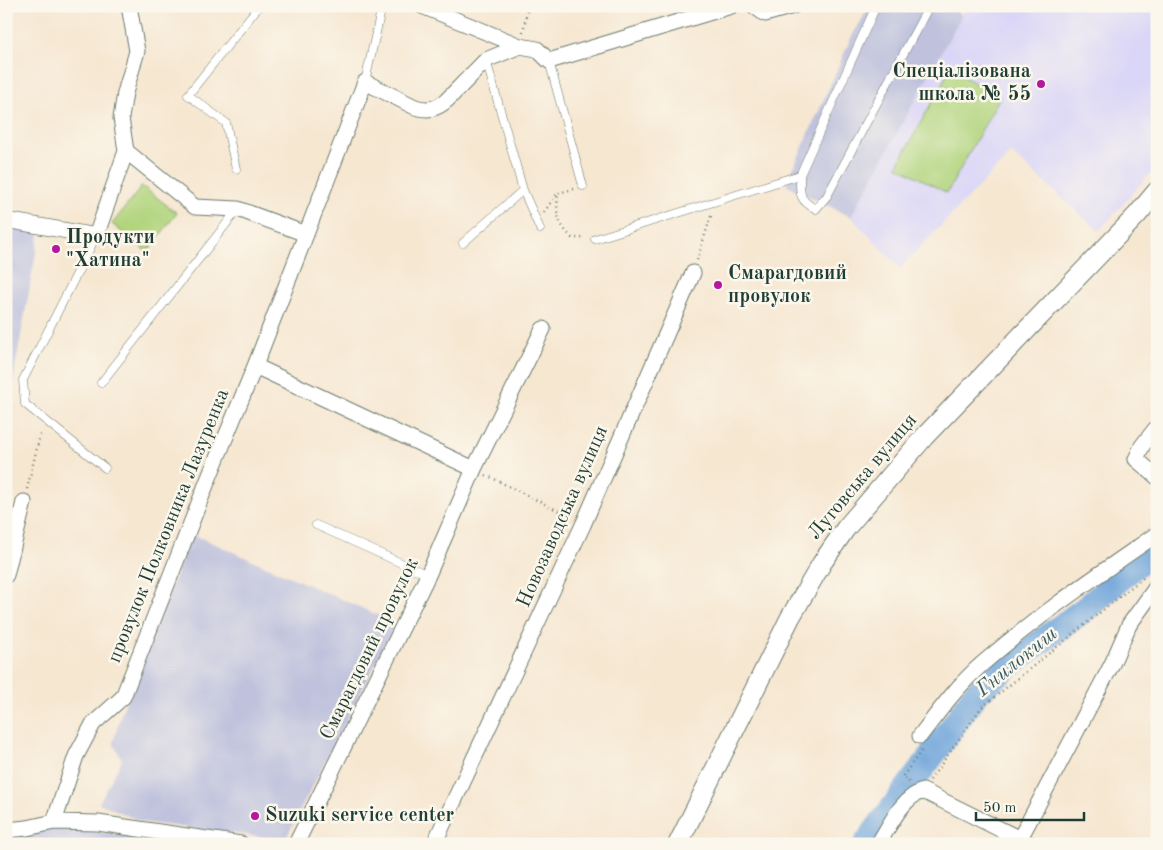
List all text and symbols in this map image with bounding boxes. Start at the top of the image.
place label: Спеціалізована школа № 55 [892,62,1031,105]
marker: Спеціалізована школа № 55 [1035,78,1047,90]
place label: Продукти "Хатина" [66,228,155,271]
marker: Продукти "Хатина" [50,243,62,255]
place label: Смарагдовий провулок [728,264,847,307]
marker: Смарагдовий провулок [712,279,724,291]
street label: провулок Полковника Лазуренка [105,386,233,666]
street label: Луговська вулиця [805,410,921,544]
street label: Новозаводська вулиця [514,423,612,611]
street label: Смарагдовий провулок [317,555,423,743]
water label: Гнилокиш [972,623,1062,701]
scale bar [976,790,1083,822]
text: 50 m [983,801,1017,816]
place label: Suzuki service center [265,806,455,826]
marker: Suzuki service center [249,810,261,822]

